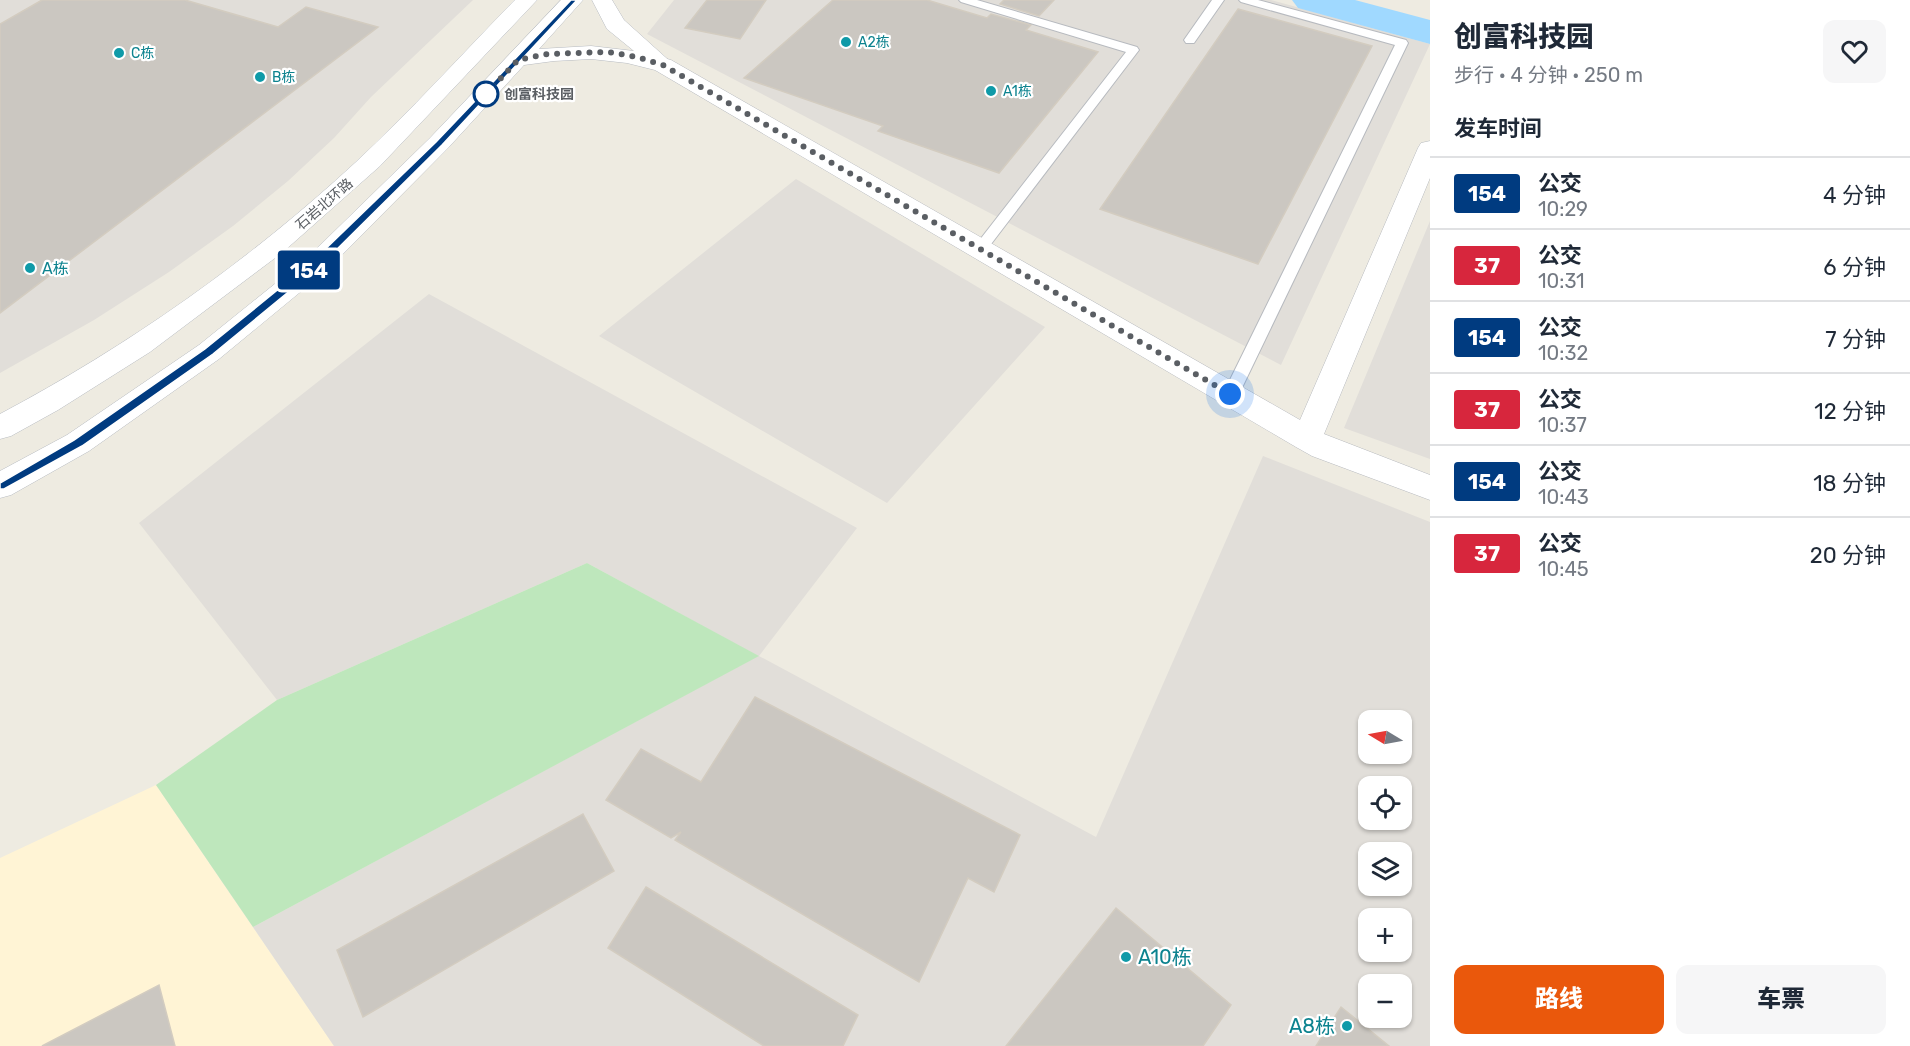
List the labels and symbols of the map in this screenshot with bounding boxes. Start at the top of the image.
place label: A2栋 [858,34,890,51]
marker: A2栋 [839,35,853,49]
place label: C栋 [131,45,154,62]
marker: C栋 [112,46,126,60]
place label: B栋 [272,69,295,86]
marker: B栋 [253,70,267,84]
marker: 创富科技园 [473,81,499,107]
place label: A1栋 [1003,83,1032,100]
marker: A1栋 [984,84,998,98]
place label: 创富科技园 [504,86,574,103]
street label: 石岩北环路 [292,175,356,234]
line badge: 154 [274,250,344,290]
place label: A栋 [42,259,69,278]
marker: A栋 [23,261,37,275]
your location [1215,379,1245,409]
north arrow [1358,710,1412,764]
place label: A10栋 [1138,945,1192,969]
marker: A10栋 [1119,950,1133,964]
place label: A8栋 [1289,1014,1335,1038]
marker: A8栋 [1340,1019,1354,1033]

